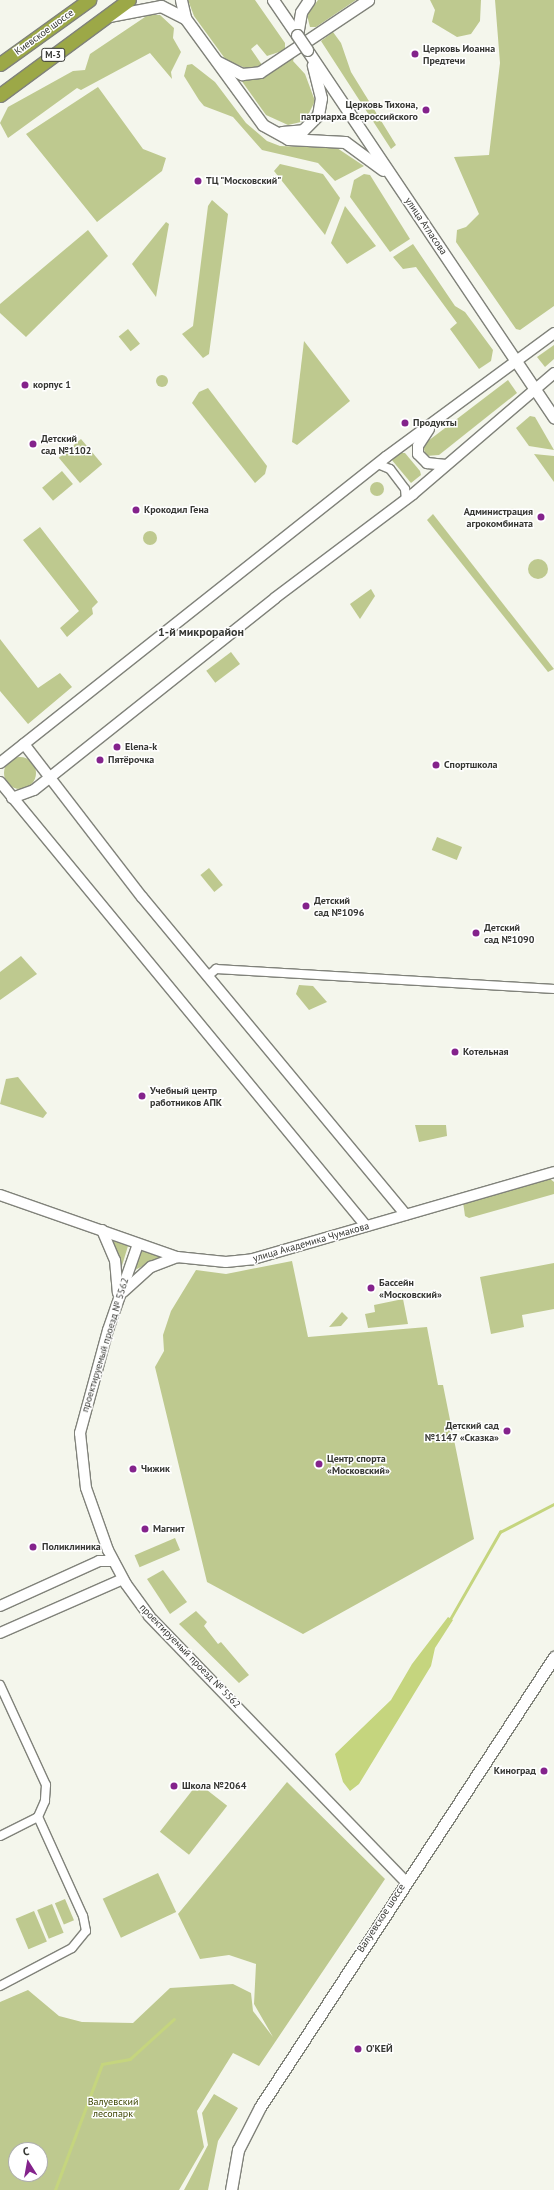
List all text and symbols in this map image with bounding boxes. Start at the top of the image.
street label: Киевское шоссе [12,6,76,58]
place label: Церковь Иоанна Предтечи [423,42,495,66]
road number: М-3 [41,48,65,62]
marker: Церковь Иоанна Предтечи [410,49,420,59]
place label: Церковь Тихона, патриарха Всероссийского [301,98,418,122]
marker: Церковь Тихона, патриарха Всероссийского [421,105,431,115]
place label: ТЦ "Московский" [206,175,282,187]
marker: ТЦ "Московский" [193,176,203,186]
street label: улица Атласова [402,195,450,257]
place label: корпус 1 [33,379,71,391]
marker: корпус 1 [20,380,30,390]
place label: Продукты [413,417,457,429]
marker: Продукты [400,418,410,428]
place label: Детский сад №1102 [41,432,91,456]
marker: Детский сад №1102 [28,439,38,449]
place label: Крокодил Гена [144,504,209,516]
marker: Крокодил Гена [131,505,141,515]
place label: Администрация агрокомбината [464,505,533,528]
marker: Администрация агрокомбината [536,512,546,522]
district label: 1-й микрорайон [158,625,244,639]
place label: Elena-k [125,741,157,753]
marker: Elena-k [112,742,122,752]
place label: Пятёрочка [108,754,154,766]
marker: Пятёрочка [95,755,105,765]
place label: Спортшкола [444,759,498,771]
marker: Спортшкола [431,760,441,770]
place label: Детский сад №1096 [314,894,364,918]
marker: Детский сад №1096 [301,901,311,911]
place label: Детский сад №1090 [484,921,534,944]
marker: Детский сад №1090 [471,928,481,938]
place label: Котельная [463,1046,509,1058]
marker: Котельная [450,1047,460,1057]
place label: Учебный центр работников АПК [150,1084,222,1108]
marker: Учебный центр работников АПК [137,1091,147,1101]
street label: улица Академика Чумакова [251,1220,371,1264]
street label: проектируемый проезд № 5562 [79,1276,131,1414]
place label: Бассейн «Московский» [379,1276,442,1300]
marker: Бассейн «Московский» [366,1283,376,1293]
place label: Детский сад №1147 «Сказка» [424,1419,499,1442]
marker: Детский сад №1147 «Сказка» [502,1426,512,1436]
place label: Центр спорта «Московский» [327,1452,390,1476]
marker: Центр спорта «Московский» [314,1459,324,1469]
place label: Чижик [141,1463,170,1475]
marker: Чижик [128,1464,138,1474]
place label: Магнит [153,1523,185,1535]
marker: Магнит [140,1524,150,1534]
marker: Поликлиника [27,1541,39,1553]
place label: Поликлиника [42,1541,101,1553]
street label: проектируемый проезд № 5562 [137,1601,243,1711]
place label: Киноград [494,1765,536,1777]
marker: Киноград [539,1766,549,1776]
place label: Школа №2064 [182,1780,246,1792]
marker: Школа №2064 [169,1781,179,1791]
street label: Валуевское шоссе [354,1882,408,1954]
place label: О’КЕЙ [366,2043,393,2055]
marker: О’КЕЙ [353,2044,363,2054]
park label: Валуевский лесопарк [88,2095,138,2118]
north arrow [8,2142,48,2182]
text: С [22,2144,30,2159]

